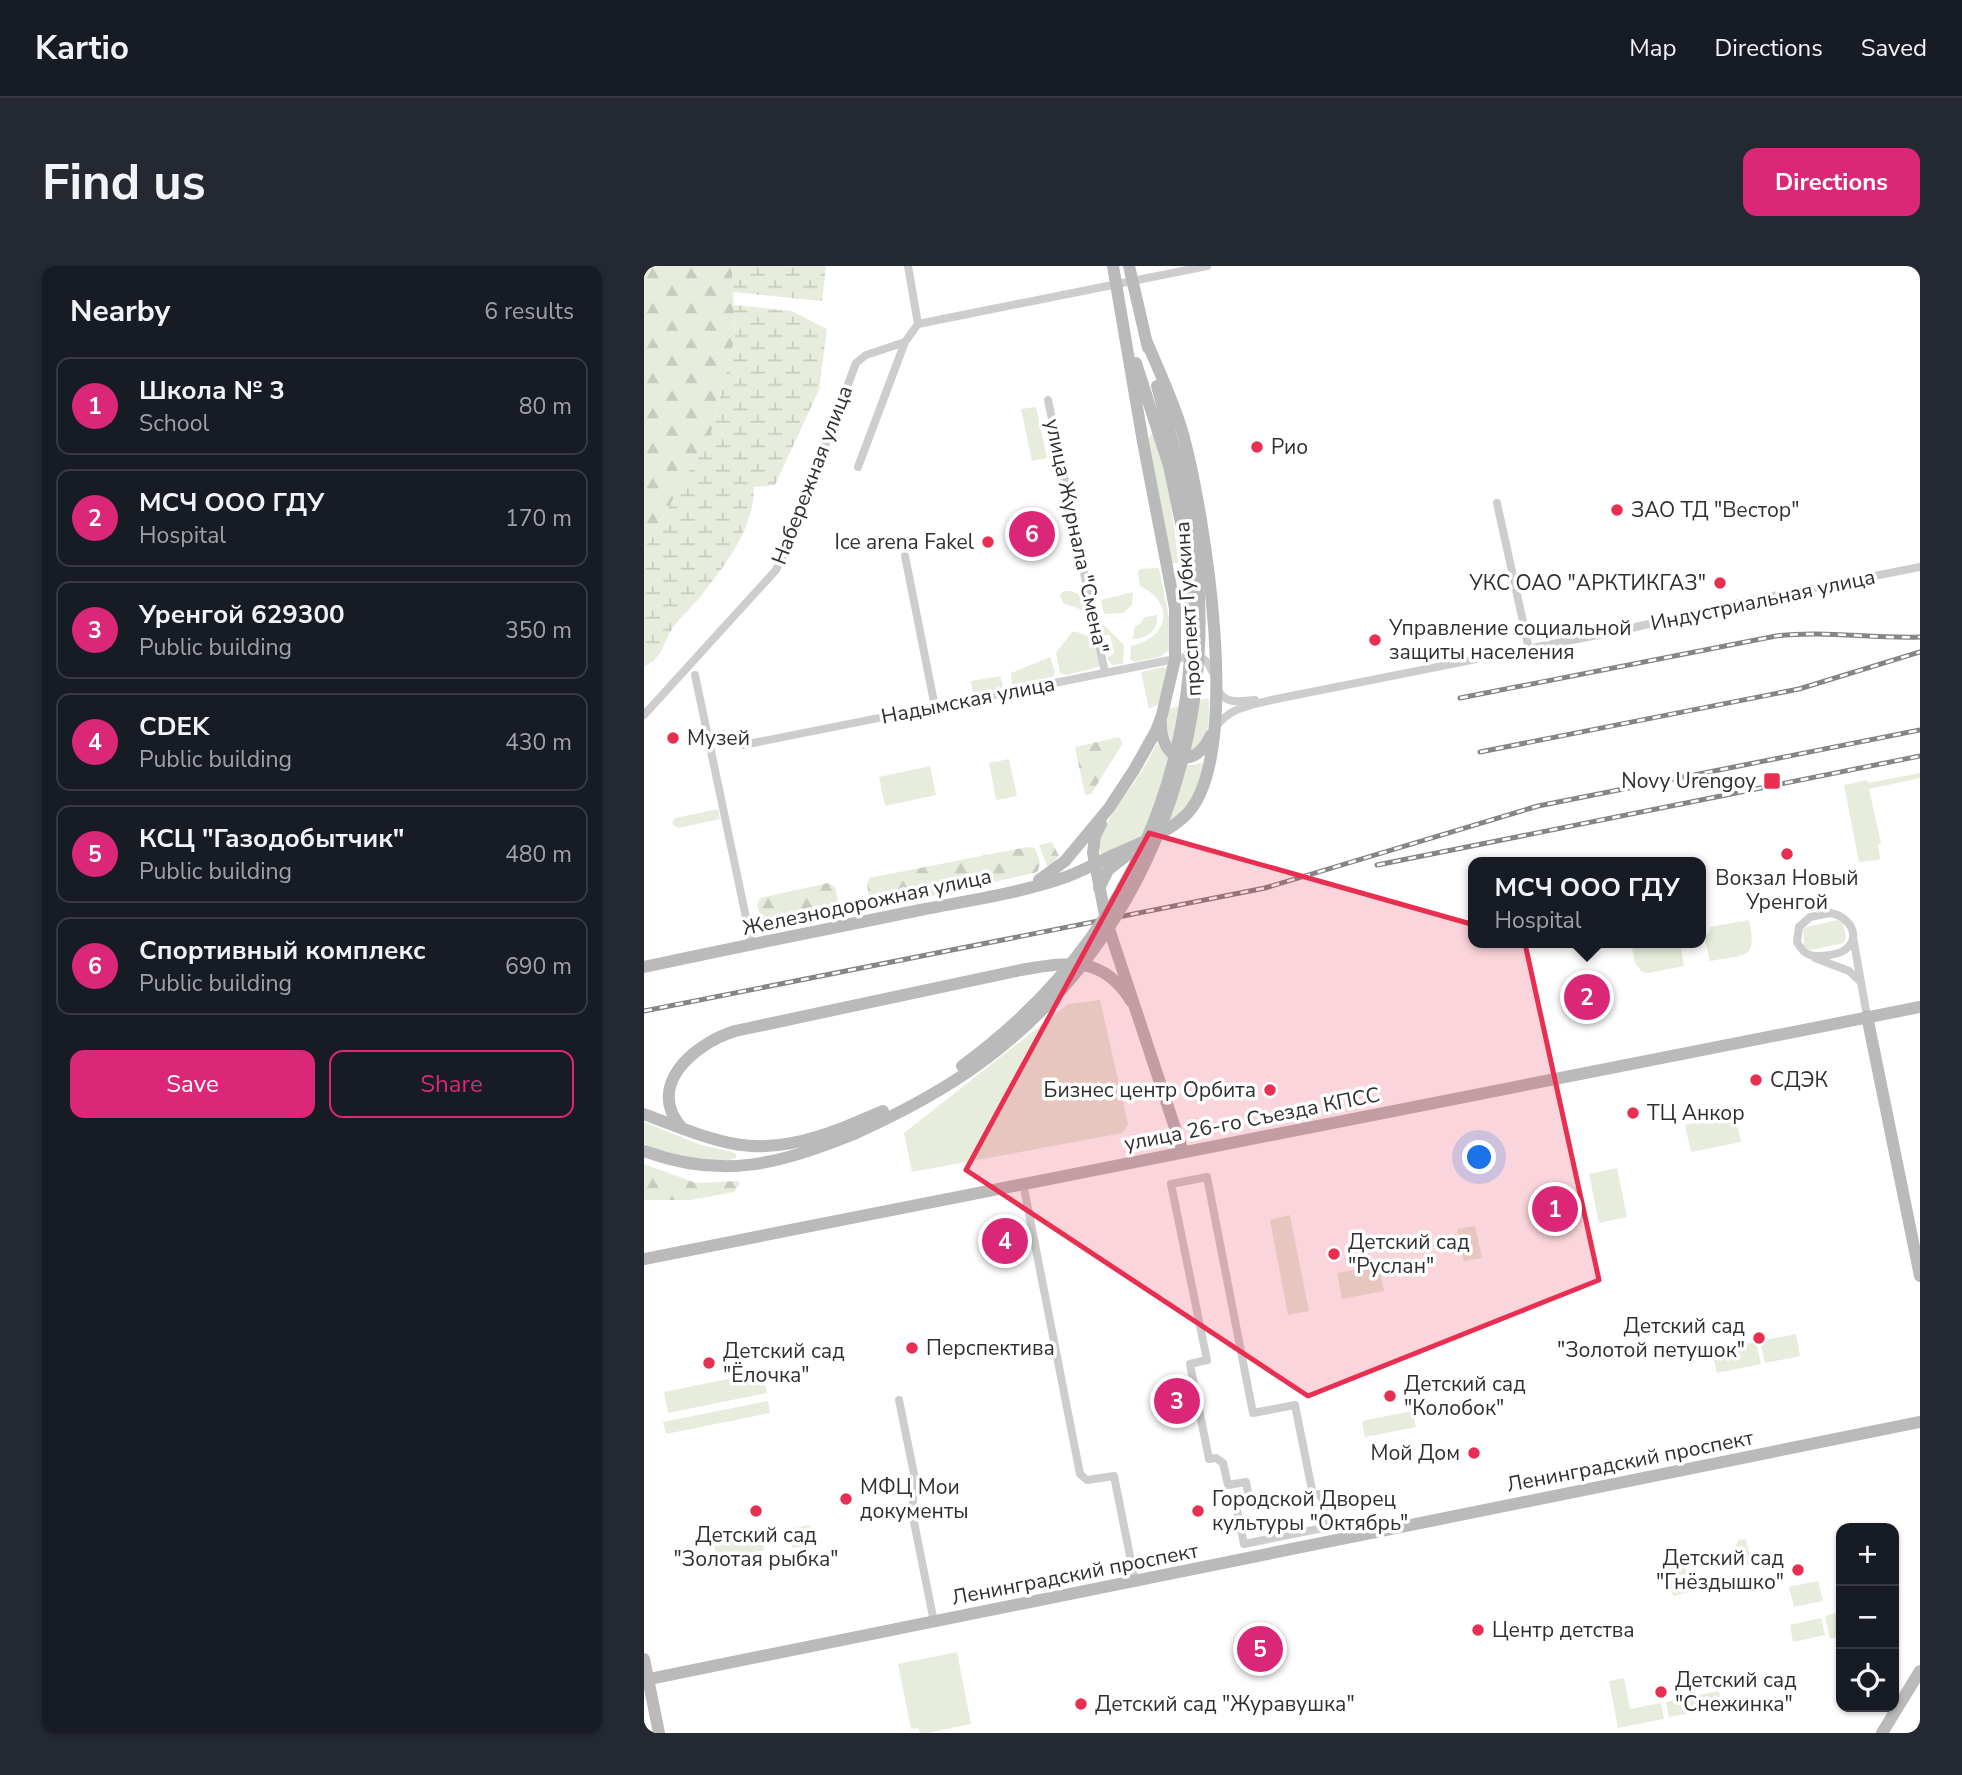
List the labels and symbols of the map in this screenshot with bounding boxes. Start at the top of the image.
street label: Набережная улица [765,381,859,569]
street label: улица Журнала "Смена" [1038,416,1116,656]
place label: Рио [1271,433,1308,461]
marker: Рио [1249,439,1265,455]
place label: ЗАО ТД "Вестор" [1631,496,1800,524]
marker: ЗАО ТД "Вестор" [1609,502,1625,518]
pin: 6 [1009,508,1055,560]
street label: проспект Губкина [1168,521,1208,697]
place label: Ice arena Fakel [835,528,975,556]
marker: Ice arena Fakel [980,534,996,550]
street label: Индустриальная улица [1648,563,1878,637]
place label: УКС ОАО "АРКТИКГАЗ" [1468,569,1706,597]
marker: УКС ОАО "АРКТИКГАЗ" [1712,575,1728,591]
place label: Управление социальной защиты населения [1388,614,1632,666]
marker: Управление социальной защиты населения [1367,632,1383,648]
street label: Надымская улица [879,669,1057,731]
place label: Музей [687,724,750,752]
marker: Музей [665,730,681,746]
place label: Novy Urengoy [1621,767,1756,795]
marker: Novy Urengoy [1762,771,1782,791]
marker: Вокзал Новый Уренгой [1779,846,1795,862]
street label: Железнодорожная улица [740,862,994,942]
place label: Вокзал Новый Уренгой [1715,864,1859,916]
pin: 2 [1564,971,1610,1023]
place label: СДЭК [1770,1066,1829,1094]
marker: СДЭК [1748,1072,1764,1088]
place label: Бизнес центр Орбита [1044,1076,1256,1104]
street label: улица 26-го Съезда КПСС [1122,1080,1382,1158]
marker: Бизнес центр Орбита [1262,1082,1278,1098]
place label: ТЦ Анкор [1647,1099,1745,1127]
marker: ТЦ Анкор [1625,1105,1641,1121]
your location [1462,1140,1496,1174]
pin: 1 [1532,1183,1578,1235]
pin: 4 [982,1215,1028,1267]
place label: Детский сад "Руслан" [1348,1228,1470,1280]
marker: Детский сад "Руслан" [1326,1246,1342,1262]
place label: Детский сад "Золотой петушок" [1557,1312,1745,1364]
marker: Детский сад "Золотой петушок" [1751,1330,1767,1346]
place label: Перспектива [926,1334,1055,1362]
place label: Детский сад "Ёлочка" [723,1337,845,1389]
marker: Перспектива [904,1340,920,1356]
marker: Детский сад "Ёлочка" [701,1355,717,1371]
place label: Детский сад "Колобок" [1404,1370,1526,1422]
pin: 3 [1154,1375,1200,1427]
marker: Детский сад "Колобок" [1382,1388,1398,1404]
street label: Ленинградский проспект [1504,1423,1756,1499]
place label: Мой Дом [1370,1439,1460,1467]
marker: Мой Дом [1466,1445,1482,1461]
place label: МФЦ Мои документы [860,1473,969,1525]
place label: Городской Дворец культуры "Октябрь" [1212,1485,1408,1537]
marker: МФЦ Мои документы [838,1491,854,1507]
marker: Детский сад "Золотая рыбка" [748,1503,764,1519]
marker: Городской Дворец культуры "Октябрь" [1190,1503,1206,1519]
place label: Детский сад "Золотая рыбка" [674,1521,838,1573]
street label: Ленинградский проспект [949,1536,1201,1612]
place label: Детский сад "Гнёздышко" [1656,1544,1784,1596]
marker: Детский сад "Гнёздышко" [1790,1562,1806,1578]
place label: Центр детства [1492,1616,1635,1644]
marker: Центр детства [1470,1622,1486,1638]
pin: 5 [1237,1623,1283,1675]
place label: Детский сад "Снежинка" [1675,1666,1797,1718]
marker: Детский сад "Снежинка" [1653,1684,1669,1700]
place label: Детский сад "Журавушка" [1095,1690,1355,1718]
marker: Детский сад "Журавушка" [1073,1696,1089,1712]

